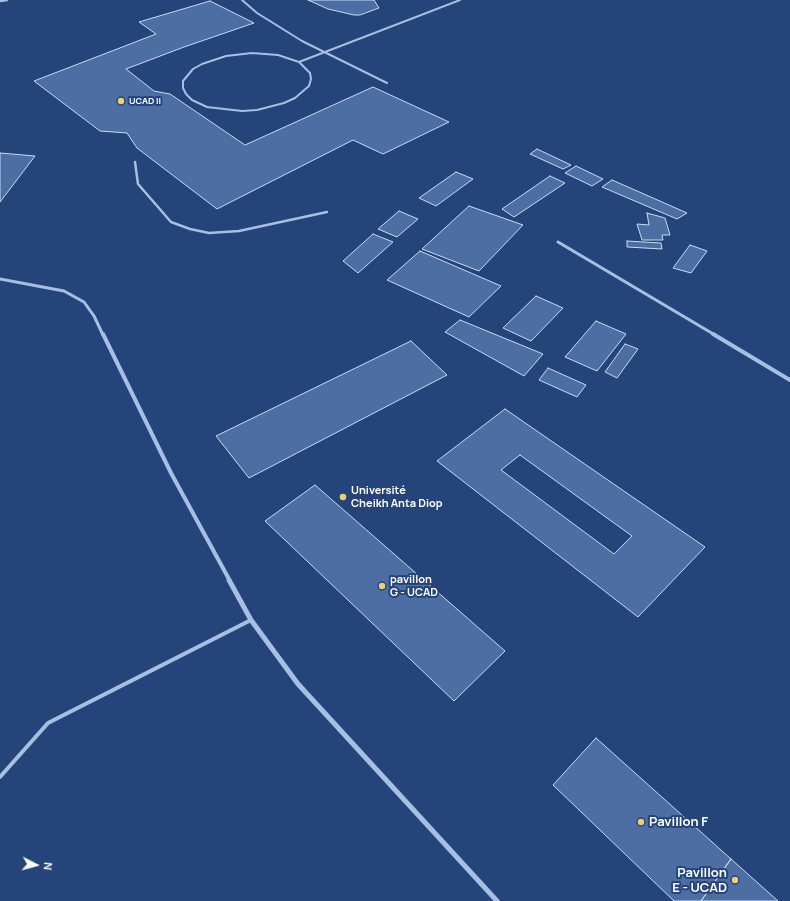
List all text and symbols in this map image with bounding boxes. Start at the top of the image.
marker: UCAD II [116,96,126,106]
place label: UCAD II [129,96,161,106]
place label: Université Cheikh Anta Diop [351,484,443,510]
marker: Université Cheikh Anta Diop [338,492,348,502]
place label: pavillon G - UCAD [390,573,438,599]
marker: pavillon G - UCAD [377,581,387,591]
place label: Pavillon F [649,814,708,830]
marker: Pavillon F [636,817,646,827]
north arrow [16,845,56,885]
text: N [41,862,56,871]
place label: Pavillon E - UCAD [672,865,727,896]
marker: Pavillon E - UCAD [730,875,740,885]

